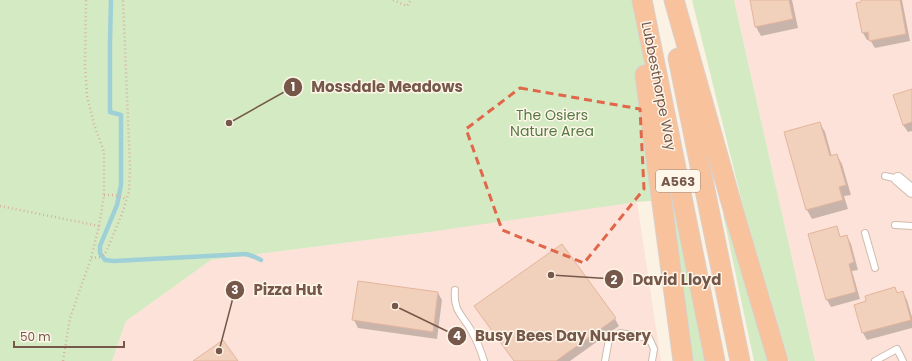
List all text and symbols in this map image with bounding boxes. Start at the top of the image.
street label: Lubbesthorpe Way [637,20,681,152]
callout: Mossdale Meadows [283,73,470,100]
text: Mossdale Meadows [311,76,463,97]
text: 1 [291,78,295,95]
park label: The Osiers Nature Area [510,105,594,141]
road number: A563 [656,170,700,192]
callout: David Lloyd [604,266,729,293]
text: David Lloyd [632,269,722,290]
text: 2 [611,271,618,288]
callout: Pizza Hut [225,276,331,303]
text: Pizza Hut [253,279,323,300]
text: 3 [231,281,239,298]
callout: Busy Bees Day Nursery [447,322,659,349]
scale bar [14,323,124,349]
text: Busy Bees Day Nursery [475,325,652,346]
text: 4 [453,327,461,344]
text: 50 m [20,328,51,345]

